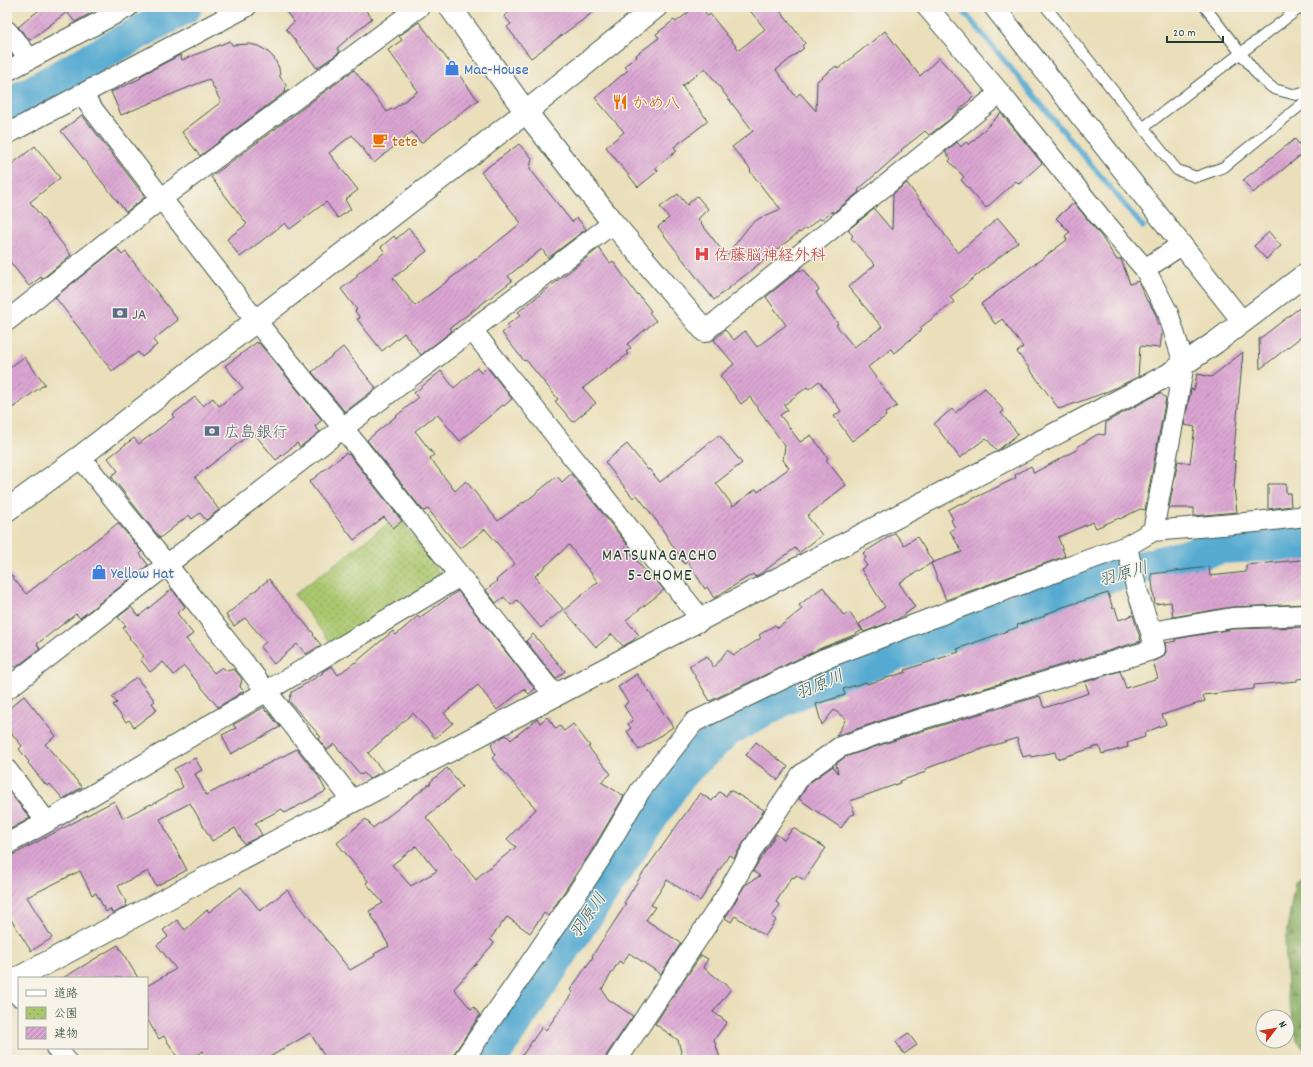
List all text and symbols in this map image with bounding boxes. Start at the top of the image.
scale bar [1167,18,1223,44]
text: 20 m [1173,25,1196,42]
shop icon: Mac-House [443,59,461,77]
place label: Mac-House [464,59,529,82]
restaurant icon: かめ八 [611,93,629,111]
place label: かめ八 [632,93,680,116]
cafe icon: tete [371,131,389,149]
place label: tete [392,131,418,154]
hospital icon: 佐藤脳神経外科 [693,245,711,263]
place label: 佐藤脳神経外科 [714,245,826,268]
bank icon: JA [111,304,129,322]
place label: JA [132,304,147,327]
bank icon: 広島銀行 [203,422,221,440]
place label: 広島銀行 [224,422,288,445]
district label: MATSUNAGACHO 5-CHOME [602,545,718,589]
water label: 羽原川 [1096,557,1152,594]
shop icon: Yellow Hat [90,563,108,581]
place label: Yellow Hat [111,563,174,586]
water label: 羽原川 [792,666,848,708]
water label: 羽原川 [565,889,614,945]
legend [18,977,148,1049]
text: 道路 [54,986,78,1003]
text: 公園 [54,1006,78,1023]
north arrow [1255,1009,1295,1049]
text: N [1274,1018,1290,1032]
text: 建物 [54,1026,78,1043]

